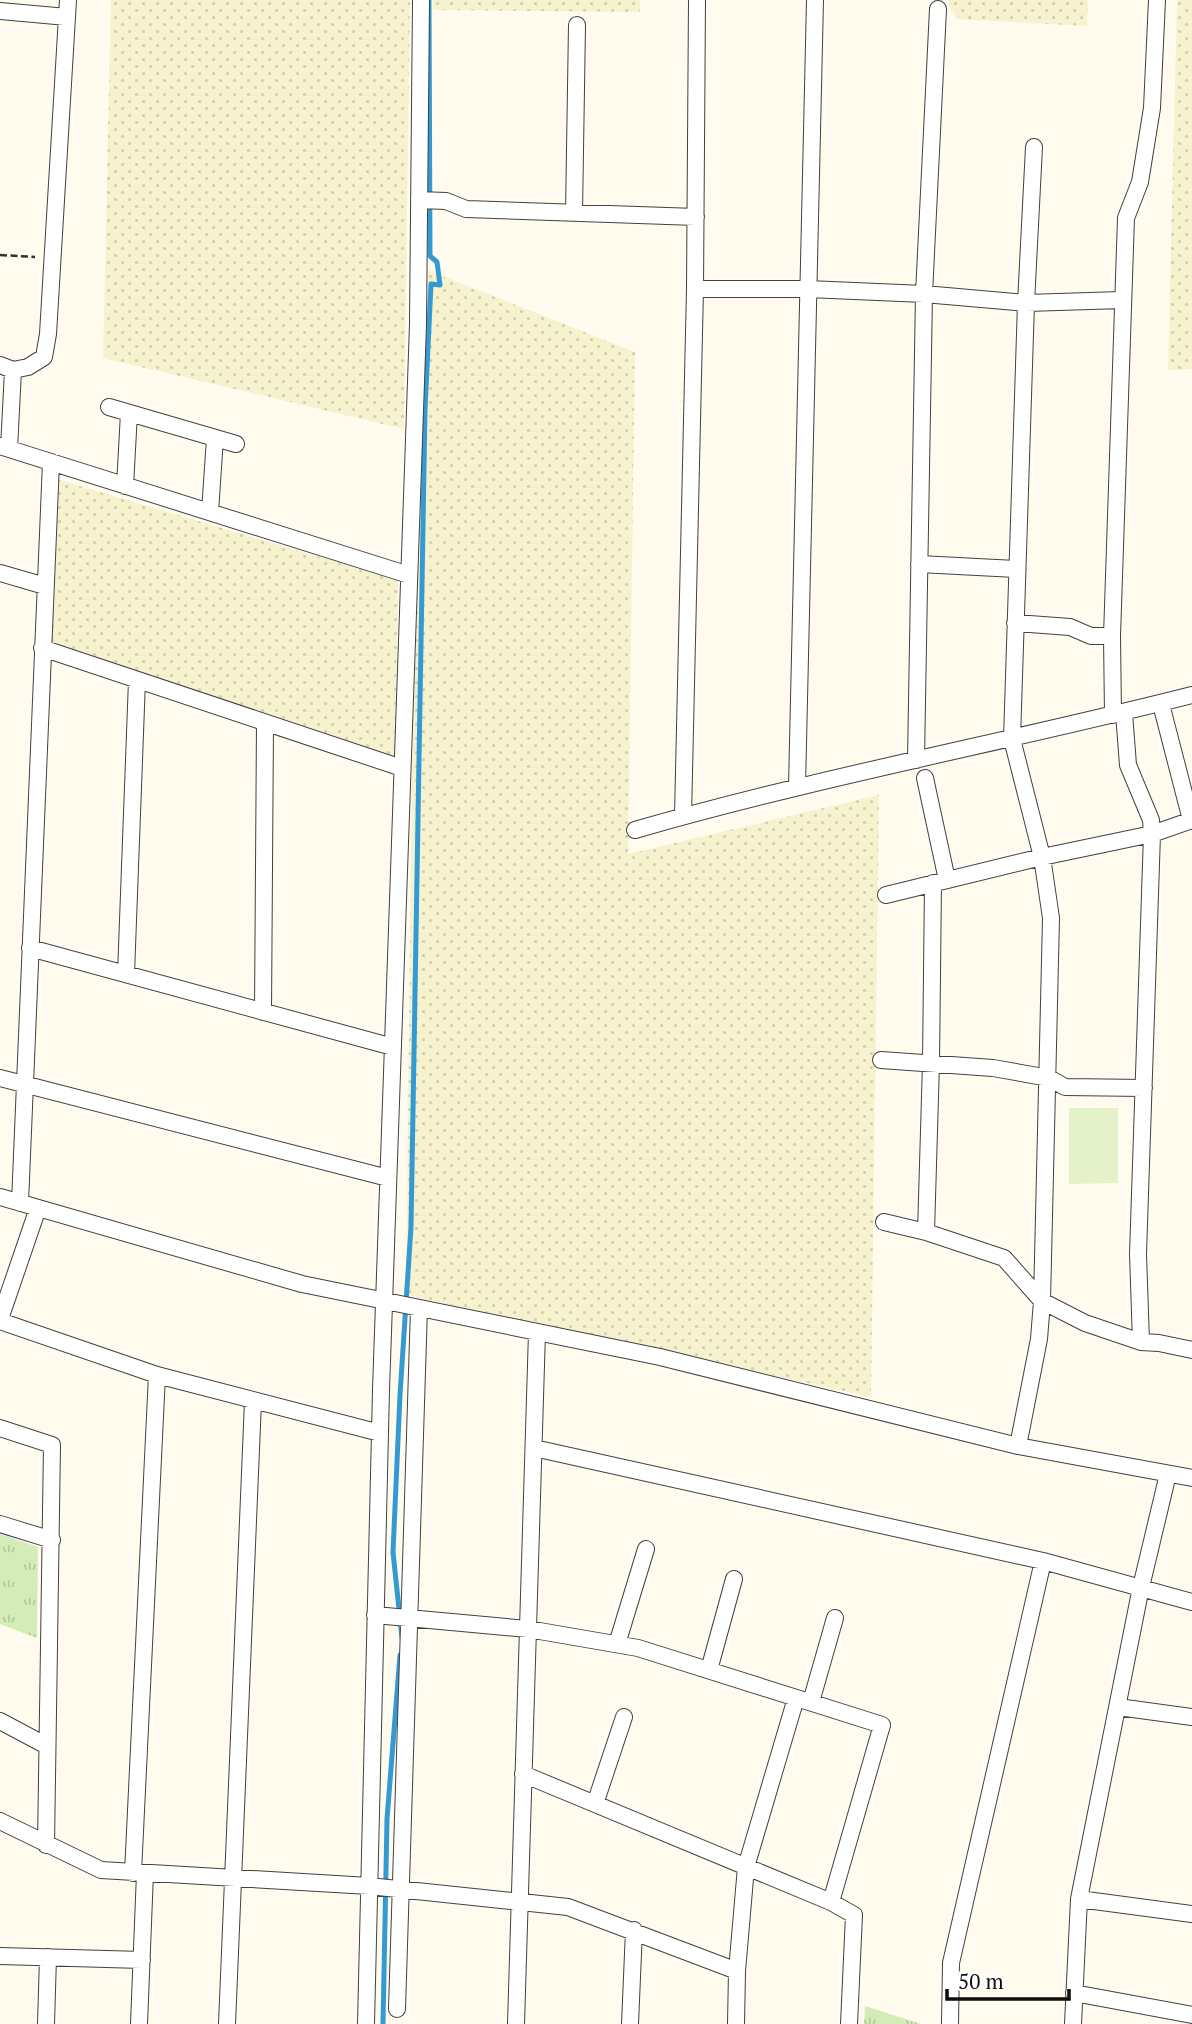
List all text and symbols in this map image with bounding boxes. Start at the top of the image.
scale bar [947,1958,1070,2002]
text: 50 m [958,1967,1004,1995]

